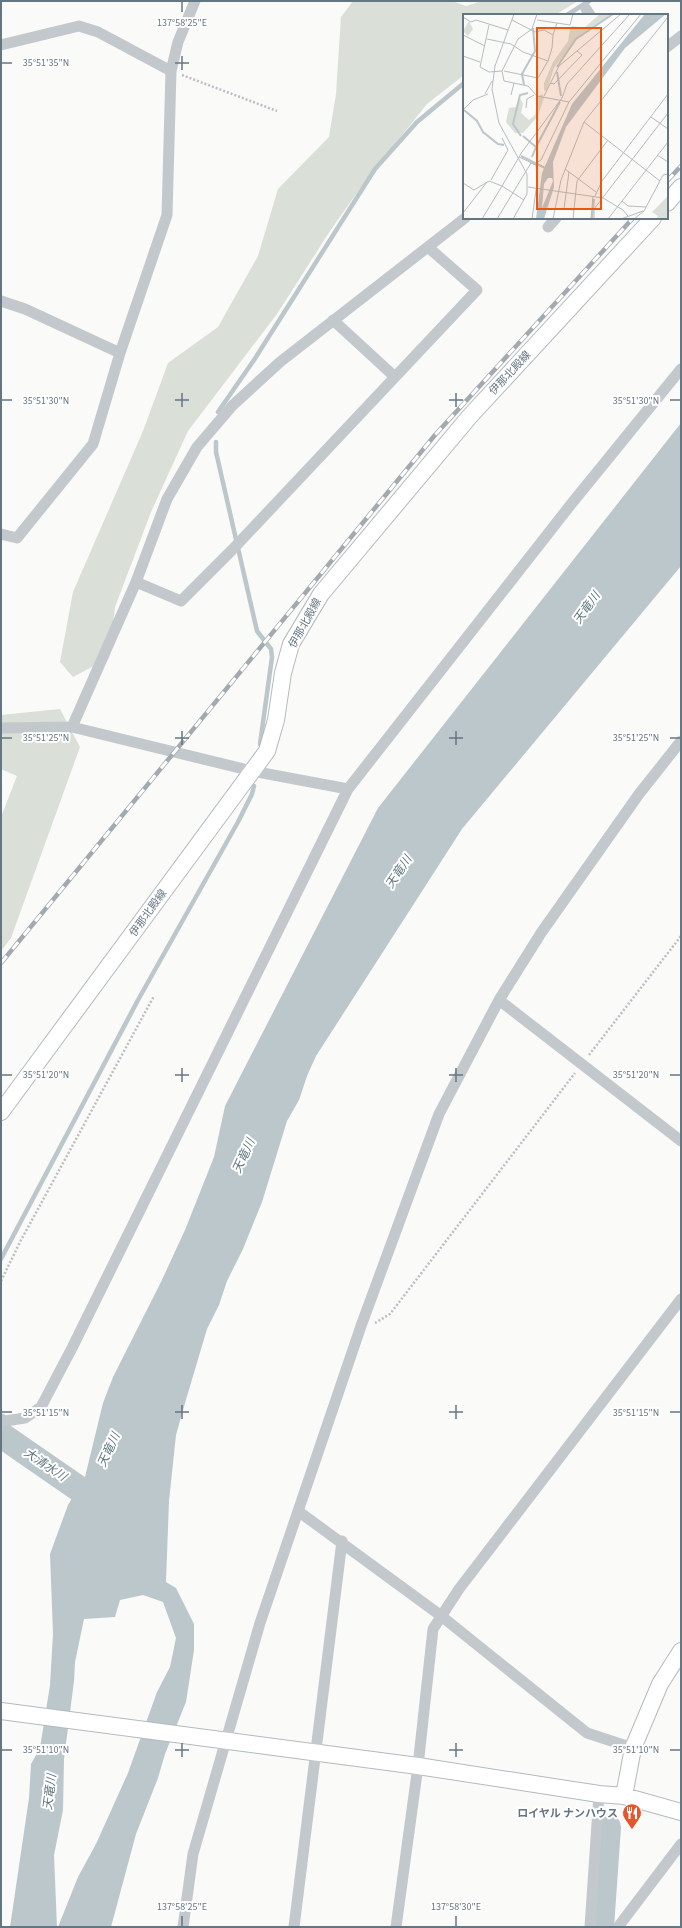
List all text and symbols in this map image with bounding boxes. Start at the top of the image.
inset map [463,14,668,219]
text: 137°58'25"E [157,16,207,30]
text: 35°51'35"N [23,56,69,70]
street label: 伊那北殿線 [486,348,534,398]
text: 35°51'30"N [23,394,69,408]
text: 35°51'30"N [613,394,659,408]
water label: 天竜川 [570,587,606,628]
street label: 伊那北殿線 [285,595,325,651]
text: 35°51'25"N [23,731,69,745]
text: 35°51'25"N [613,731,659,745]
water label: 天竜川 [382,851,417,892]
street label: 伊那北殿線 [126,886,170,940]
text: 35°51'20"N [23,1068,69,1082]
text: 35°51'20"N [613,1068,659,1082]
water label: 天竜川 [229,1134,260,1176]
text: 35°51'15"N [23,1406,69,1420]
text: 35°51'15"N [613,1406,659,1420]
water label: 天竜川 [94,1428,125,1470]
water label: 大清水川 [20,1445,71,1487]
text: 35°51'10"N [23,1743,69,1757]
text: 35°51'10"N [613,1743,659,1757]
water label: 天竜川 [39,1771,61,1811]
restaurant icon: ロイヤル ナンハウス [621,1802,643,1830]
place label: ロイヤル ナンハウス [517,1806,618,1821]
text: 137°58'25"E [157,1900,207,1914]
text: 137°58'30"E [431,1900,481,1914]

